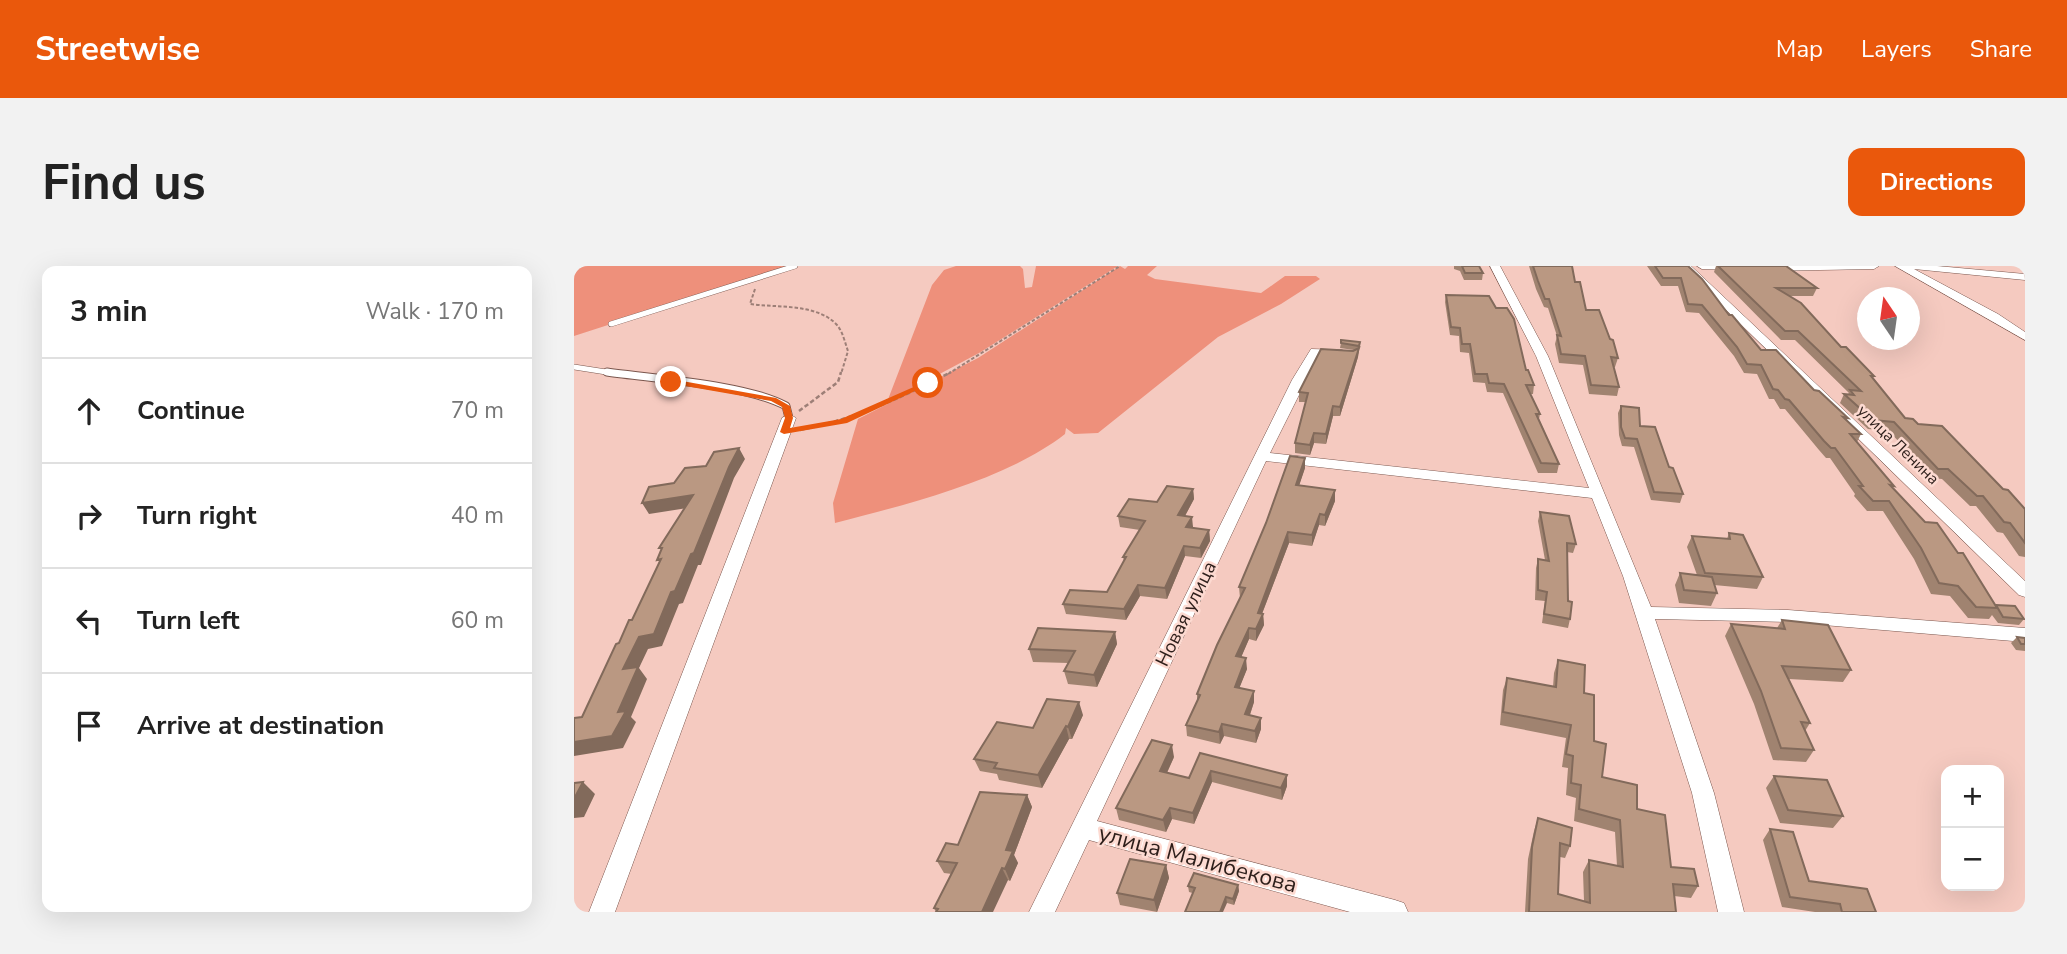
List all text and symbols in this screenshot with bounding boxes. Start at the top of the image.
text: Streetwise [35,27,200,72]
text: Map [1776,33,1823,65]
text: Layers [1861,33,1932,65]
text: Share [1970,33,2032,65]
button: Directions [1848,148,2025,216]
text: Find us [42,149,206,216]
north arrow [1857,287,1920,350]
text: 3 min [70,291,148,332]
text: Walk · 170 m [365,296,504,327]
route end [655,366,686,397]
route start [912,367,943,398]
icon: ahead [70,392,108,430]
text: Continue [137,393,245,428]
text: 70 m [451,395,504,426]
street label: улица Ленина [1852,400,1944,490]
icon: right [70,497,108,535]
text: Turn right [137,498,256,533]
text: 40 m [451,500,504,531]
street label: Новая улица [1149,557,1223,671]
icon: left [70,602,108,640]
text: Turn left [137,603,240,638]
text: 60 m [451,605,504,636]
icon: arrive [70,707,108,745]
text: Arrive at destination [137,708,384,743]
map controls [1941,765,2004,891]
button: + [1941,765,2004,828]
street label: улица Малибекова [1095,818,1301,900]
button: − [1941,828,2004,891]

